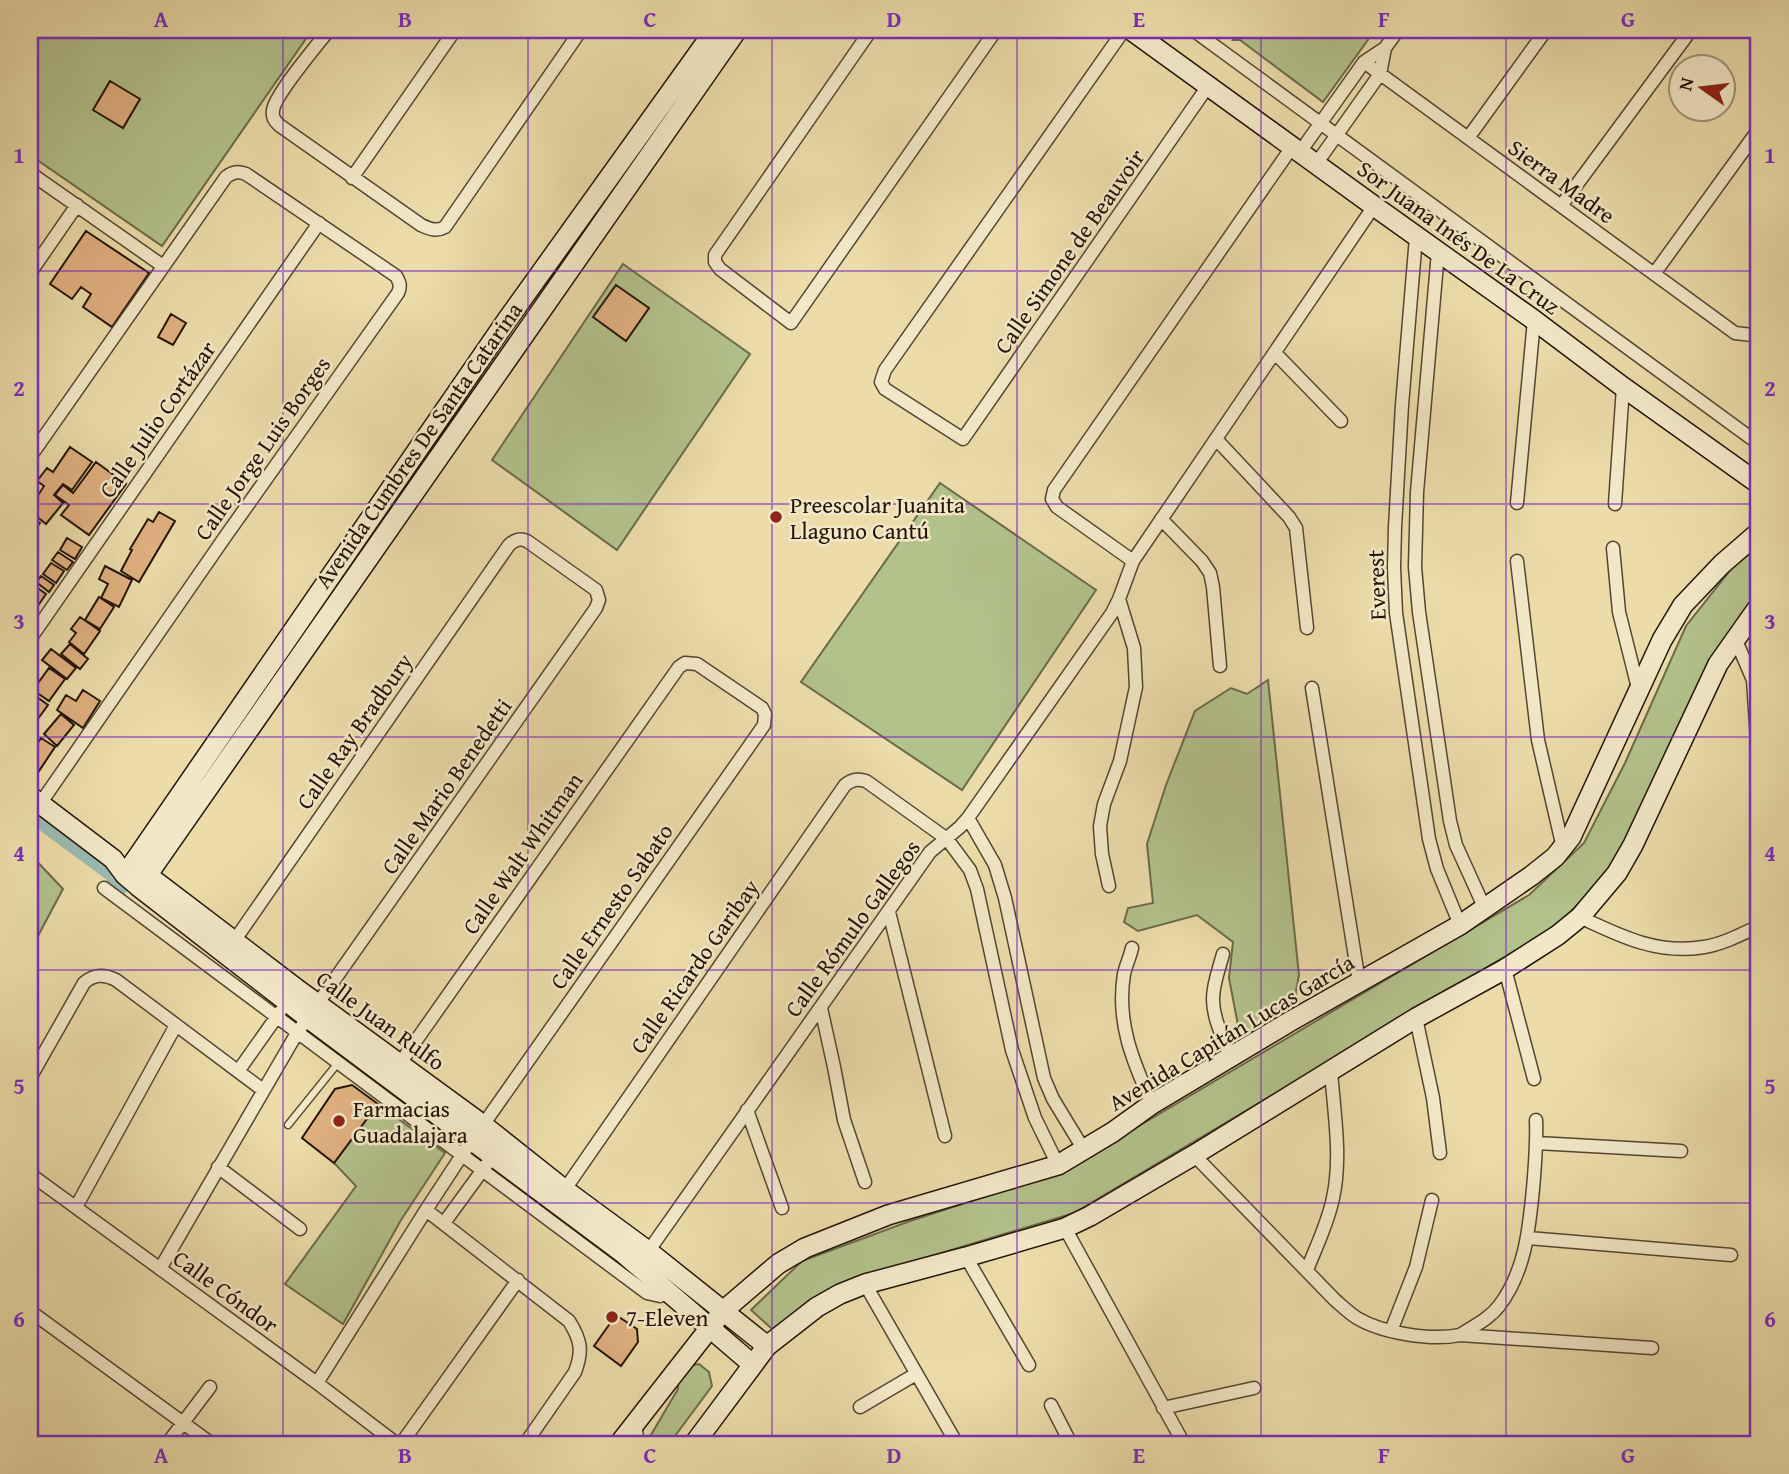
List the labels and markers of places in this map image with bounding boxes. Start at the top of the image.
place label: Preescolar Juanita Llaguno Cantú [790,488,965,547]
marker: Preescolar Juanita Llaguno Cantú [768,509,784,525]
place label: Farmacias Guadalajara [353,1092,468,1151]
marker: Farmacias Guadalajara [331,1113,347,1129]
place label: 7-Eleven [626,1301,709,1334]
marker: 7-Eleven [604,1309,620,1325]

